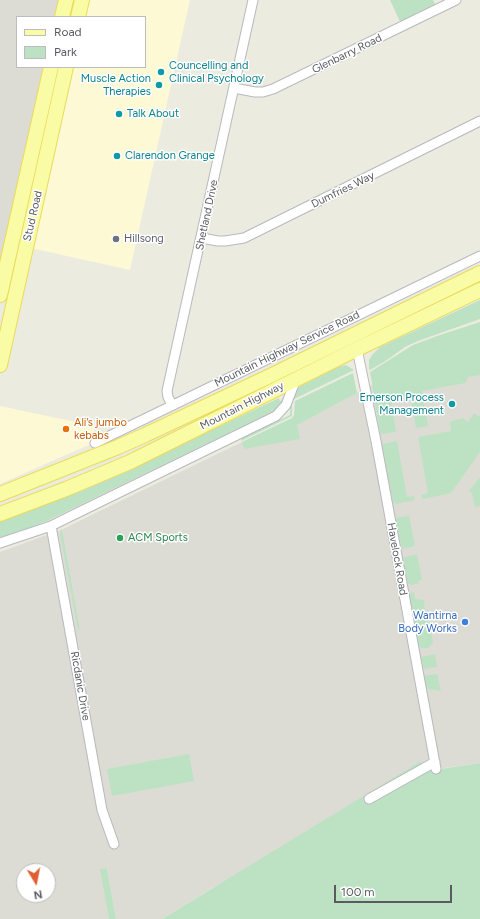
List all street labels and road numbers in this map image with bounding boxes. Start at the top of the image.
street label: Glenbarry Road [310,31,384,77]
street label: Dumfries Way [309,169,377,211]
street label: Shetland Drive [193,179,221,251]
street label: Stud Road [21,189,45,243]
street label: Mountain Highway Service Road [212,308,362,390]
street label: Mountain Highway [198,379,286,433]
street label: Havelock Road [384,522,410,596]
street label: Ricdanic Drive [67,650,93,722]

